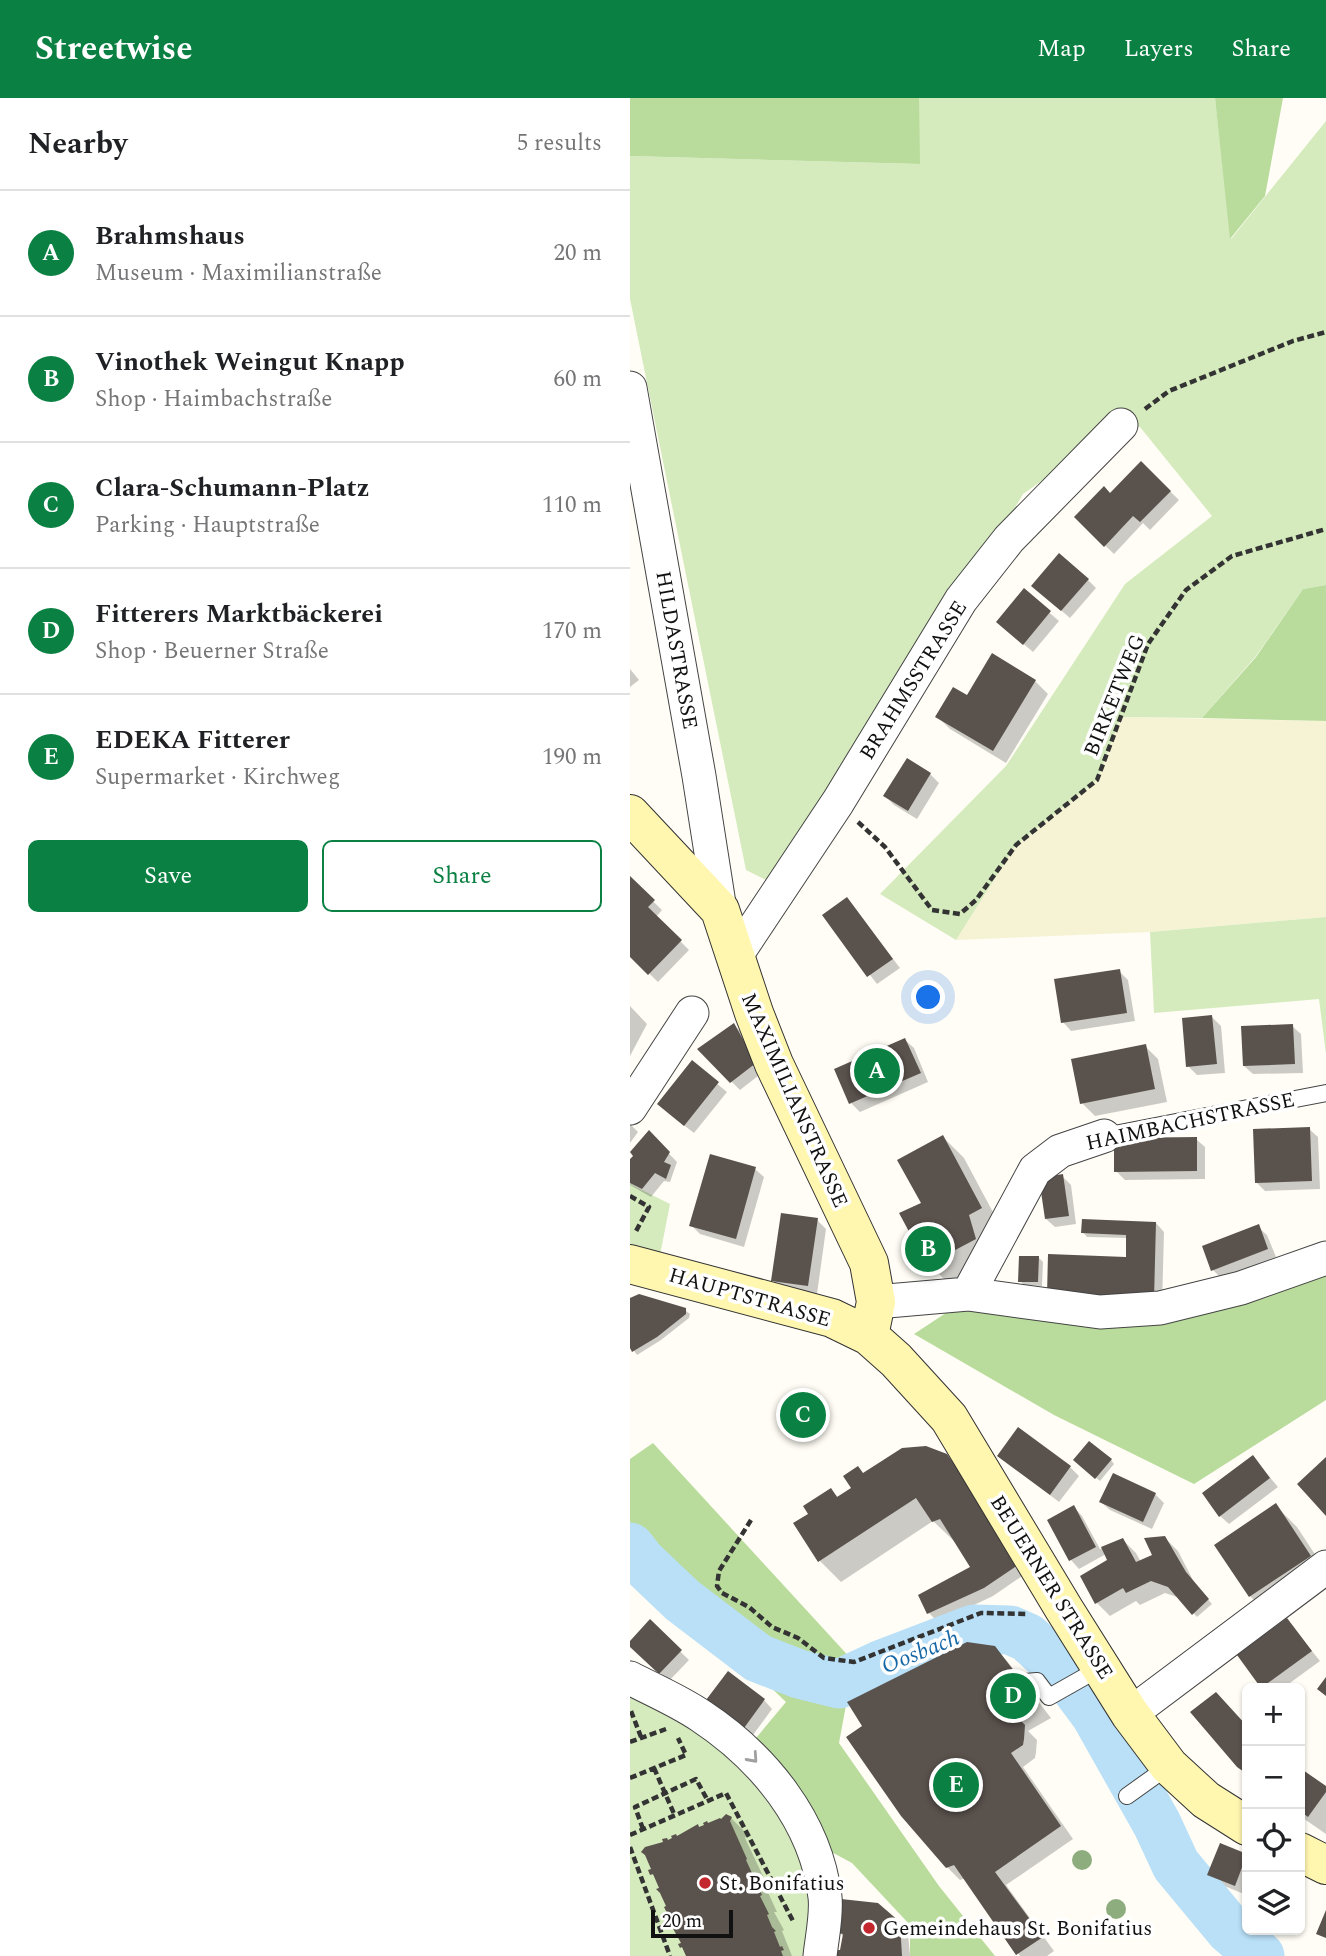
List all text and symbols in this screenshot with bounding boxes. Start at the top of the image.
text: Streetwise [35,24,193,74]
text: Map [1037,31,1086,67]
text: Layers [1124,31,1194,67]
text: Share [1232,31,1291,67]
text: Nearby [28,121,127,167]
text: 5 results [517,126,602,161]
text: Brahmshaus [95,216,245,256]
text: A [42,236,60,271]
text: 20 m [553,236,602,271]
text: Museum · Maximilianstraße [95,256,382,291]
text: Vinothek Weingut Knapp [95,342,404,382]
text: B [43,362,59,397]
text: 60 m [553,362,602,397]
text: Shop · Haimbachstraße [95,382,332,417]
text: Clara-Schumann-Platz [95,468,370,508]
text: C [43,488,59,523]
text: 110 m [542,488,602,523]
text: Parking · Hauptstraße [95,508,320,543]
street label: HILDASTRASSE [646,568,706,732]
text: Fitterers Marktbäckerei [95,594,383,634]
street label: BRAHMSSTRASSE [852,595,976,766]
text: D [42,614,60,649]
text: 170 m [542,614,602,649]
street label: BIRKETWEG [1076,629,1154,761]
text: Shop · Beuerner Straße [95,634,329,669]
text: EDEKA Fitterer [95,720,290,760]
text: E [43,740,59,775]
text: 190 m [542,740,602,775]
text: Supermarket · Kirchweg [95,760,340,795]
button: Save [28,840,308,912]
button: Share [322,840,602,912]
your location [911,980,945,1014]
street label: MAXIMILIANSTRASSE [732,988,856,1213]
pin: A [854,1045,900,1097]
street label: HAIMBACHSTRASSE [1083,1084,1298,1160]
pin: B [905,1223,951,1275]
street label: HAUPTSTRASSE [665,1260,835,1336]
pin: C [780,1389,826,1441]
street label: BEUERNER STRASSE [981,1489,1121,1686]
water label: Oosbach [876,1621,965,1684]
pin: D [990,1670,1036,1722]
map controls [1242,1683,1305,1935]
button: + [1242,1683,1305,1746]
button: − [1242,1746,1305,1809]
one-way arrow [745,1750,757,1763]
pin: E [933,1759,979,1811]
button: locate [1242,1809,1305,1872]
place label: St. Bonifatius [719,1868,845,1900]
button: layers [1242,1872,1305,1935]
marker: St. Bonifatius [697,1875,713,1891]
scale bar [651,1907,733,1939]
text: 20 m [662,1907,702,1936]
place label: Gemeindehaus St. Bonifatius [883,1913,1152,1945]
marker: Gemeindehaus St. Bonifatius [861,1920,877,1936]

